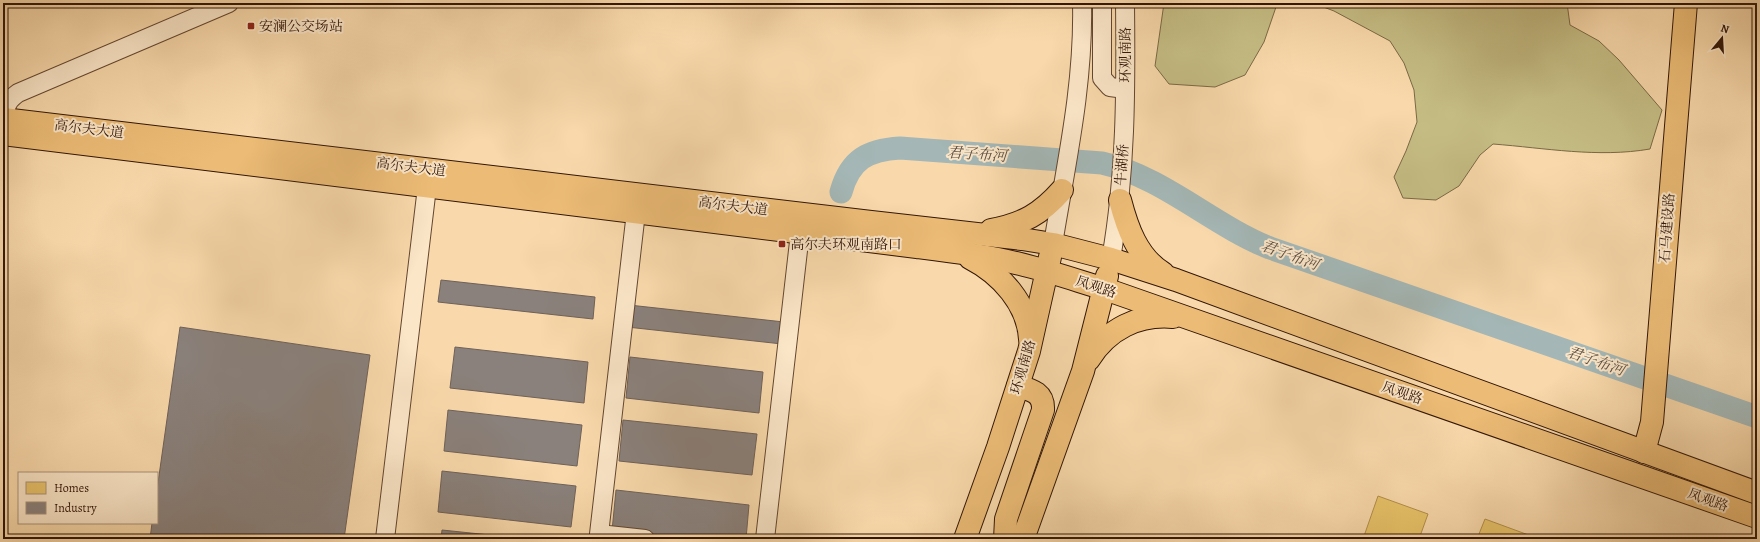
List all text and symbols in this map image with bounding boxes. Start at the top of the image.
place label: 安澜公交场站 [259,17,343,36]
north arrow [1702,18,1742,58]
marker: 安澜公交场站 [246,21,256,31]
text: N [1719,21,1731,37]
street label: 环观南路 [1116,27,1135,83]
street label: 高尔夫大道 [53,115,125,143]
water label: 君子布河 [946,142,1011,166]
street label: 牛湖桥 [1111,143,1133,187]
street label: 高尔夫大道 [375,153,447,181]
street label: 高尔夫大道 [697,192,769,220]
street label: 石马建设路 [1655,192,1679,264]
place label: 高尔夫环观南路口 [790,235,902,254]
water label: 君子布河 [1258,235,1324,276]
marker: 高尔夫环观南路口 [777,239,787,249]
street label: 凤观路 [1073,271,1119,303]
street label: 环观南路 [1006,337,1040,397]
water label: 君子布河 [1564,342,1630,381]
street label: 凤观路 [1379,377,1425,409]
legend [18,472,158,524]
text: Homes [54,480,89,496]
street label: 凤观路 [1685,484,1731,516]
text: Industry [54,500,97,516]

